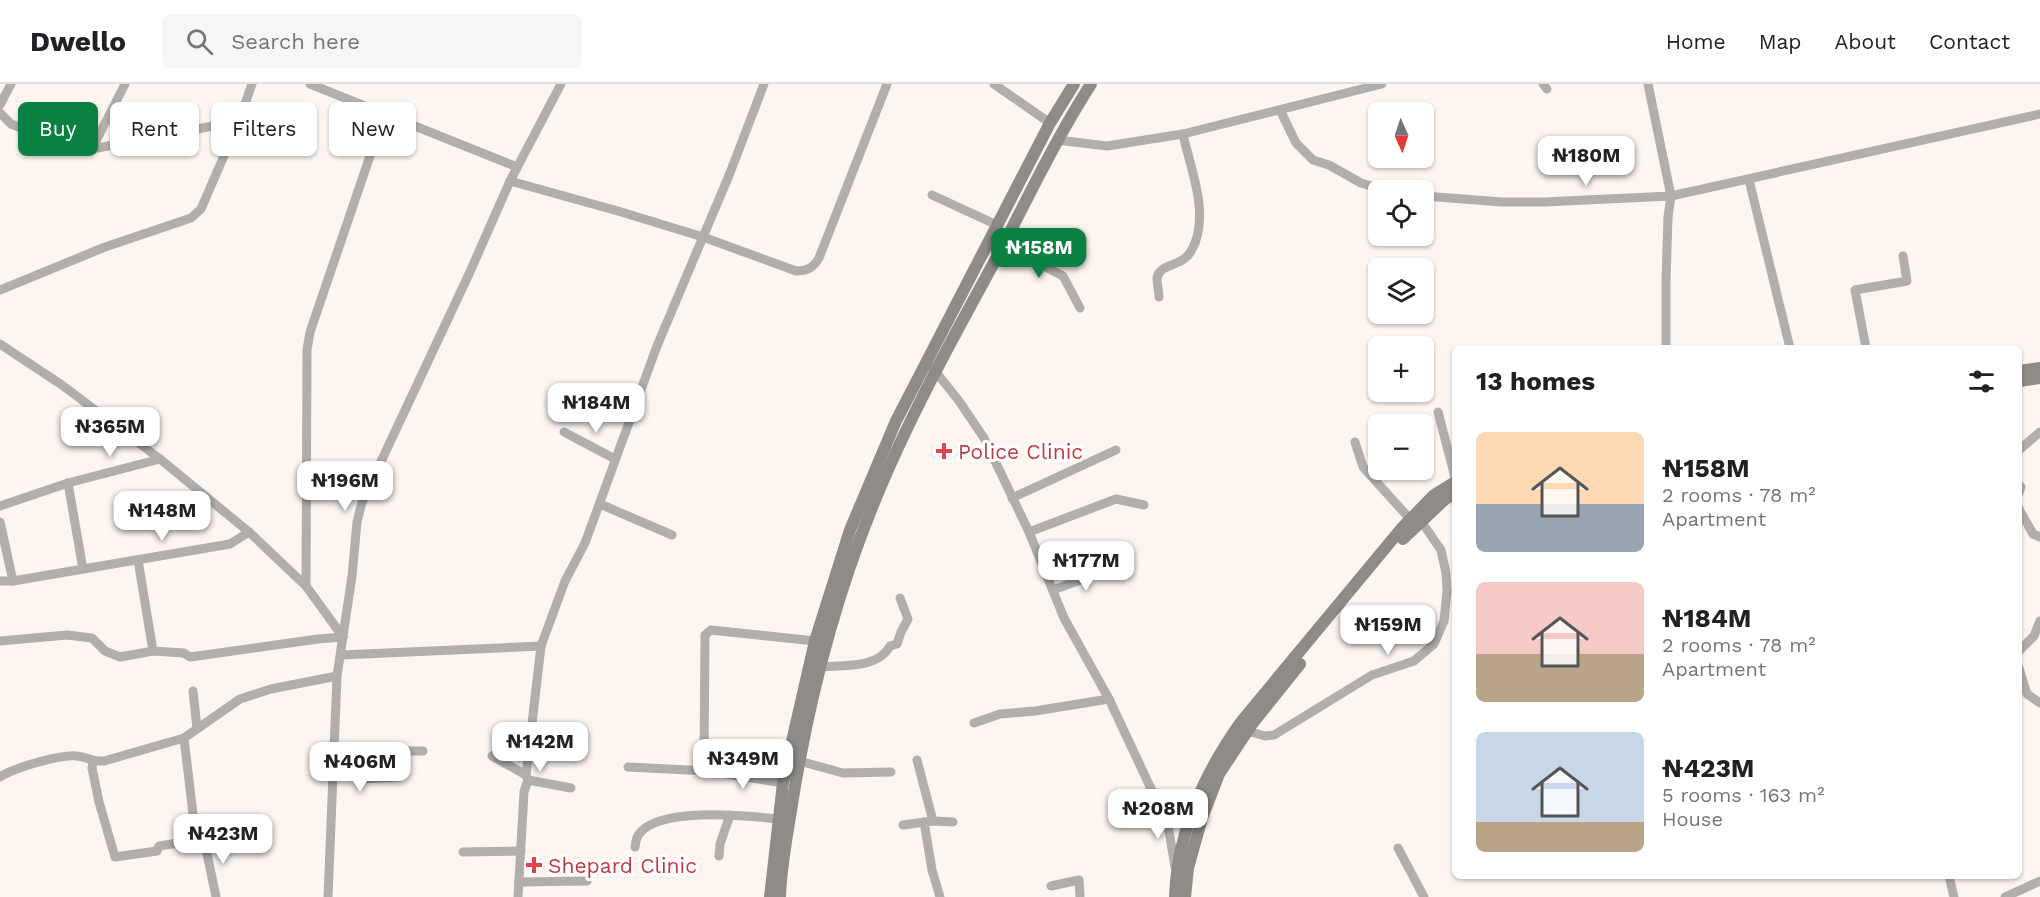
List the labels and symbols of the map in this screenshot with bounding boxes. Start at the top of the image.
north arrow [1368,102,1434,168]
pin: ₦180M [1544,136,1628,187]
pin: ₦158M [997,228,1081,279]
pin: ₦184M [554,383,638,434]
pin: ₦365M [68,407,152,458]
place label: Police Clinic [958,439,1083,464]
marker: Police Clinic [935,442,953,460]
pin: ₦196M [303,461,387,512]
pin: ₦148M [120,491,204,542]
pin: ₦177M [1044,541,1128,592]
pin: ₦159M [1346,605,1430,656]
pin: ₦142M [498,722,582,773]
pin: ₦349M [701,739,785,790]
pin: ₦406M [318,742,402,793]
pin: ₦208M [1116,789,1200,840]
pin: ₦423M [181,814,265,865]
place label: Shepard Clinic [548,853,697,878]
marker: Shepard Clinic [525,856,543,874]

